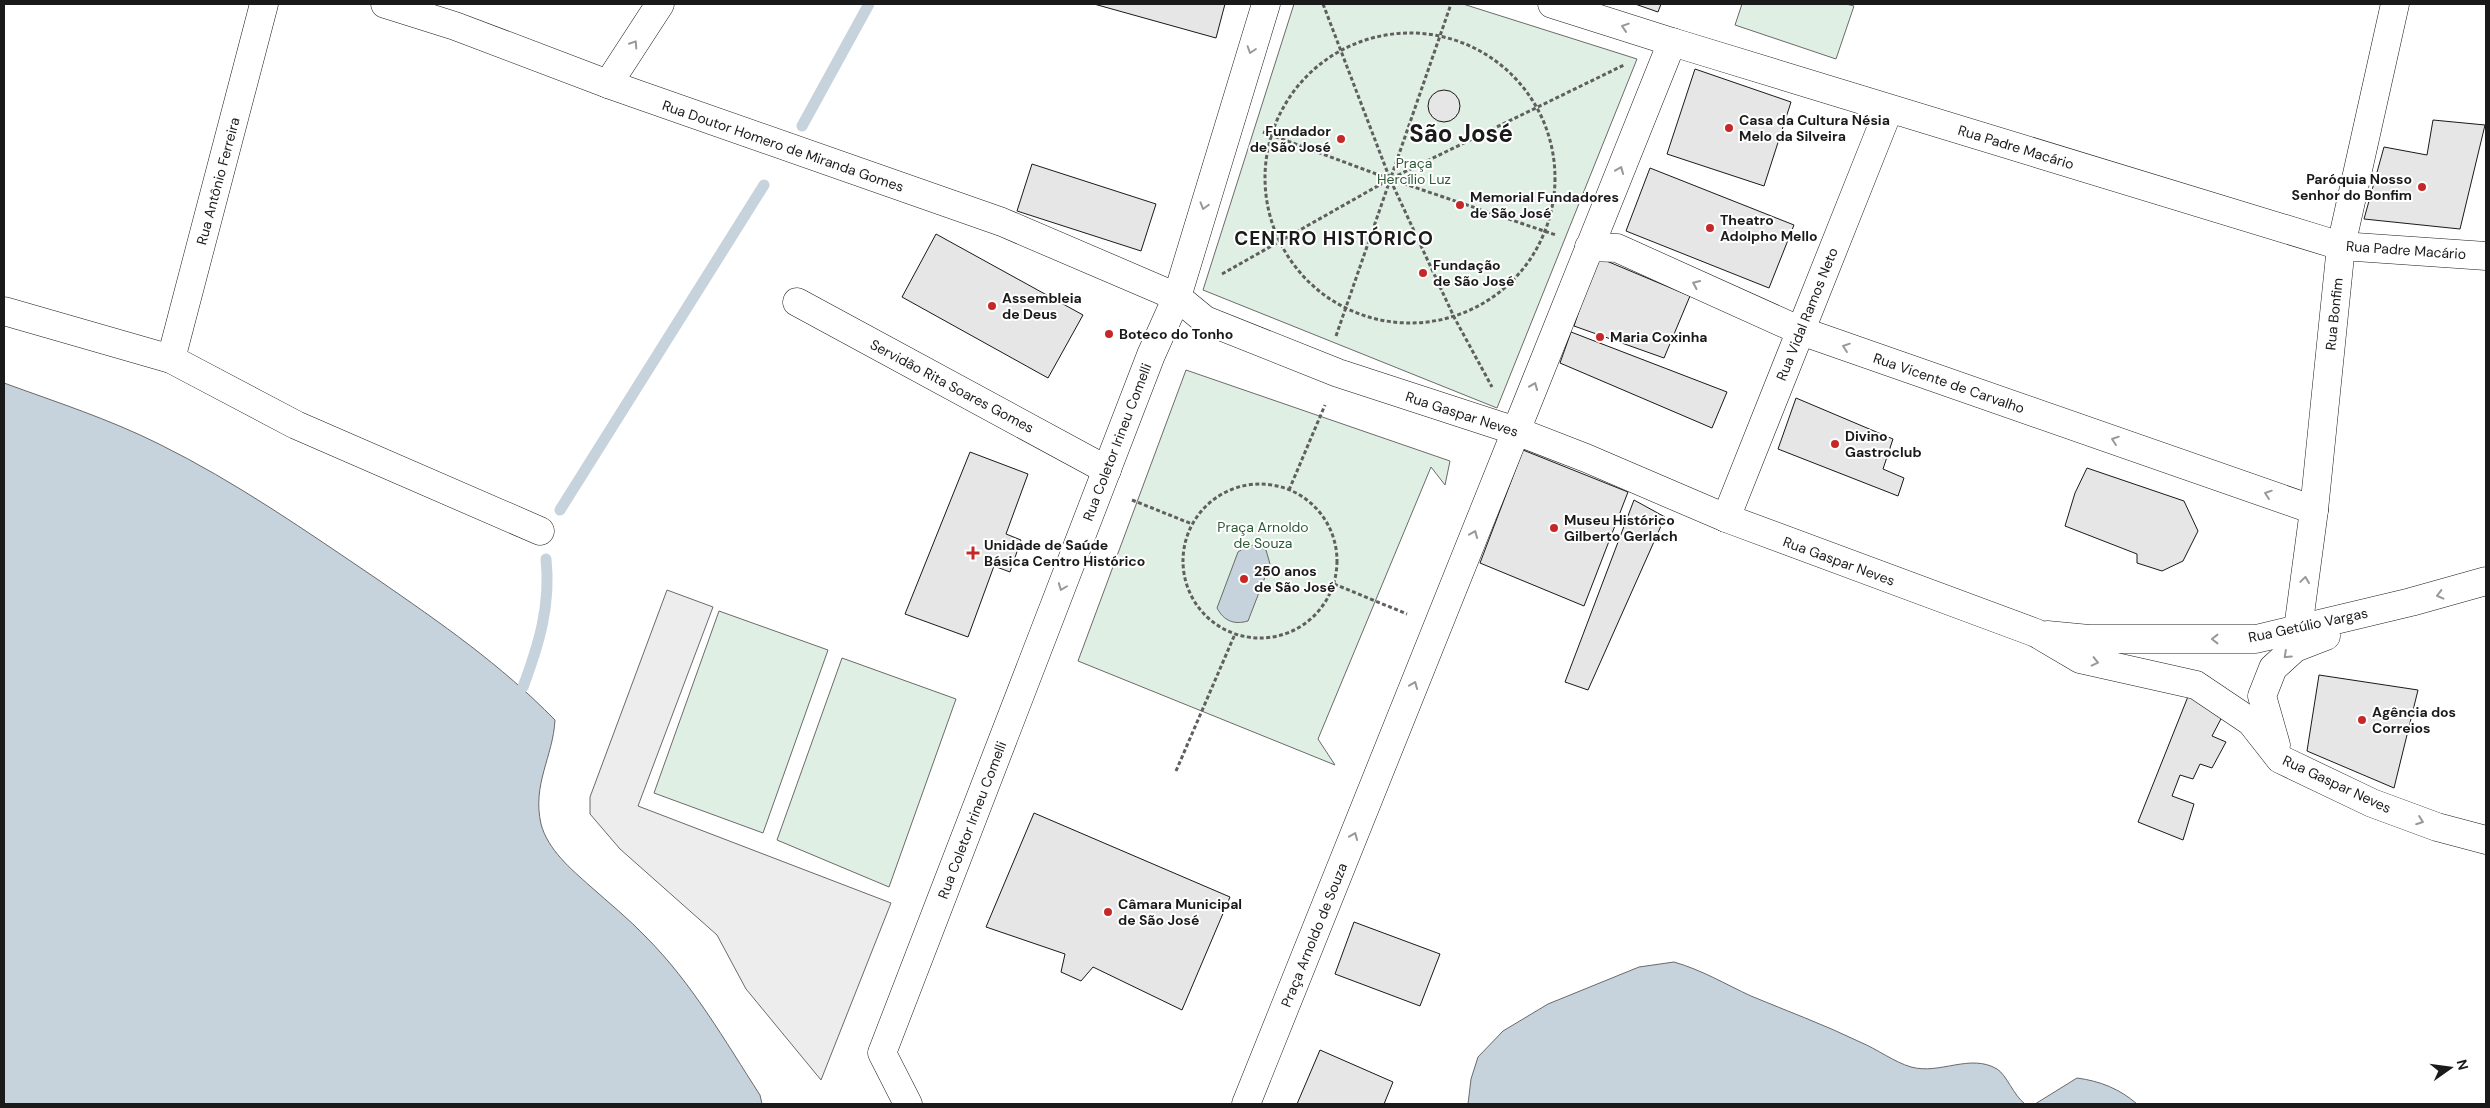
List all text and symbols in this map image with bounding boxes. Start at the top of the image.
one-way arrow [1622,23,1630,33]
one-way arrow [628,40,637,50]
one-way arrow [1247,46,1257,54]
street label: Rua Doutor Homero de Miranda Gomes [660,96,906,196]
place label: Casa da Cultura Nésia Melo da Silveira [1739,111,1890,145]
street label: Rua Antônio Ferreira [192,115,244,247]
district label: São José [1409,118,1513,149]
street label: Rua Padre Macário [1956,121,2076,173]
place label: Fundador de São José [1250,122,1331,156]
marker: Casa da Cultura Nésia Melo da Silveira [1723,122,1735,134]
marker: Fundador de São José [1335,133,1347,145]
park label: Praça Hercílio Luz [1377,154,1451,188]
one-way arrow [1614,166,1624,175]
place label: Paróquia Nosso Senhor do Bonfim [2291,170,2412,204]
marker: Paróquia Nosso Senhor do Bonfim [2416,181,2428,193]
place label: Memorial Fundadores de São José [1470,188,1619,222]
marker: Memorial Fundadores de São José [1454,199,1466,211]
one-way arrow [1199,201,1209,209]
place label: Theatro Adolpho Mello [1720,211,1818,245]
marker: Theatro Adolpho Mello [1704,222,1716,234]
district label: CENTRO HISTÓRICO [1234,226,1434,251]
street label: Rua Padre Macário [2345,237,2467,263]
street label: Rua Vidal Ramos Neto [1772,245,1842,383]
place label: Fundação de São José [1433,256,1514,290]
marker: Fundação de São José [1417,267,1429,279]
street label: Rua Bonfim [2321,277,2347,351]
one-way arrow [1692,280,1701,290]
place label: Assembleia de Deus [1002,289,1082,323]
marker: Assembleia de Deus [986,300,998,312]
place label: Boteco do Tonho [1119,325,1233,343]
marker: Boteco do Tonho [1103,328,1115,340]
place label: Maria Coxinha [1610,328,1708,346]
marker: Maria Coxinha [1594,331,1606,343]
street label: Servidão Rita Soares Gomes [867,335,1037,437]
one-way arrow [1842,343,1850,353]
street label: Rua Vicente de Carvalho [1871,349,2027,417]
street label: Rua Coletor Irineu Comelli [1079,361,1155,523]
one-way arrow [1528,382,1538,391]
street label: Rua Gaspar Neves [1403,387,1521,441]
place label: Divino Gastroclub [1845,427,1922,461]
one-way arrow [2111,436,2120,446]
marker: Divino Gastroclub [1829,438,1841,450]
one-way arrow [2265,489,2273,499]
place label: Museu Histórico Gilberto Gerlach [1564,511,1678,545]
park label: Praça Arnoldo de Souza [1217,518,1309,552]
marker: Museu Histórico Gilberto Gerlach [1548,522,1560,534]
one-way arrow [1468,530,1479,539]
street label: Rua Gaspar Neves [1781,532,1897,590]
place label: Unidade de Saúde Básica Centro Histórico [984,536,1145,570]
marker: Unidade de Saúde Básica Centro Histórico [966,546,980,560]
place label: 250 anos de São José [1254,562,1335,596]
marker: 250 anos de São José [1238,573,1250,585]
one-way arrow [2299,576,2309,585]
one-way arrow [1058,582,1068,590]
one-way arrow [2435,589,2444,600]
street label: Rua Getúlio Vargas [2247,604,2369,646]
one-way arrow [2211,634,2219,644]
one-way arrow [2283,649,2292,658]
one-way arrow [2090,656,2099,667]
one-way arrow [1408,681,1418,690]
place label: Agência dos Correios [2372,703,2456,737]
marker: Agência dos Correios [2356,714,2368,726]
street label: Rua Coletor Irineu Comelli [934,739,1010,901]
street label: Rua Gaspar Neves [2280,751,2394,817]
one-way arrow [2415,815,2424,825]
one-way arrow [1347,832,1358,841]
street label: Praça Arnoldo de Souza [1277,860,1351,1010]
place label: Câmara Municipal de São José [1118,895,1242,929]
marker: Câmara Municipal de São José [1102,906,1114,918]
north arrow [2425,1043,2475,1093]
text: N [2453,1058,2473,1072]

